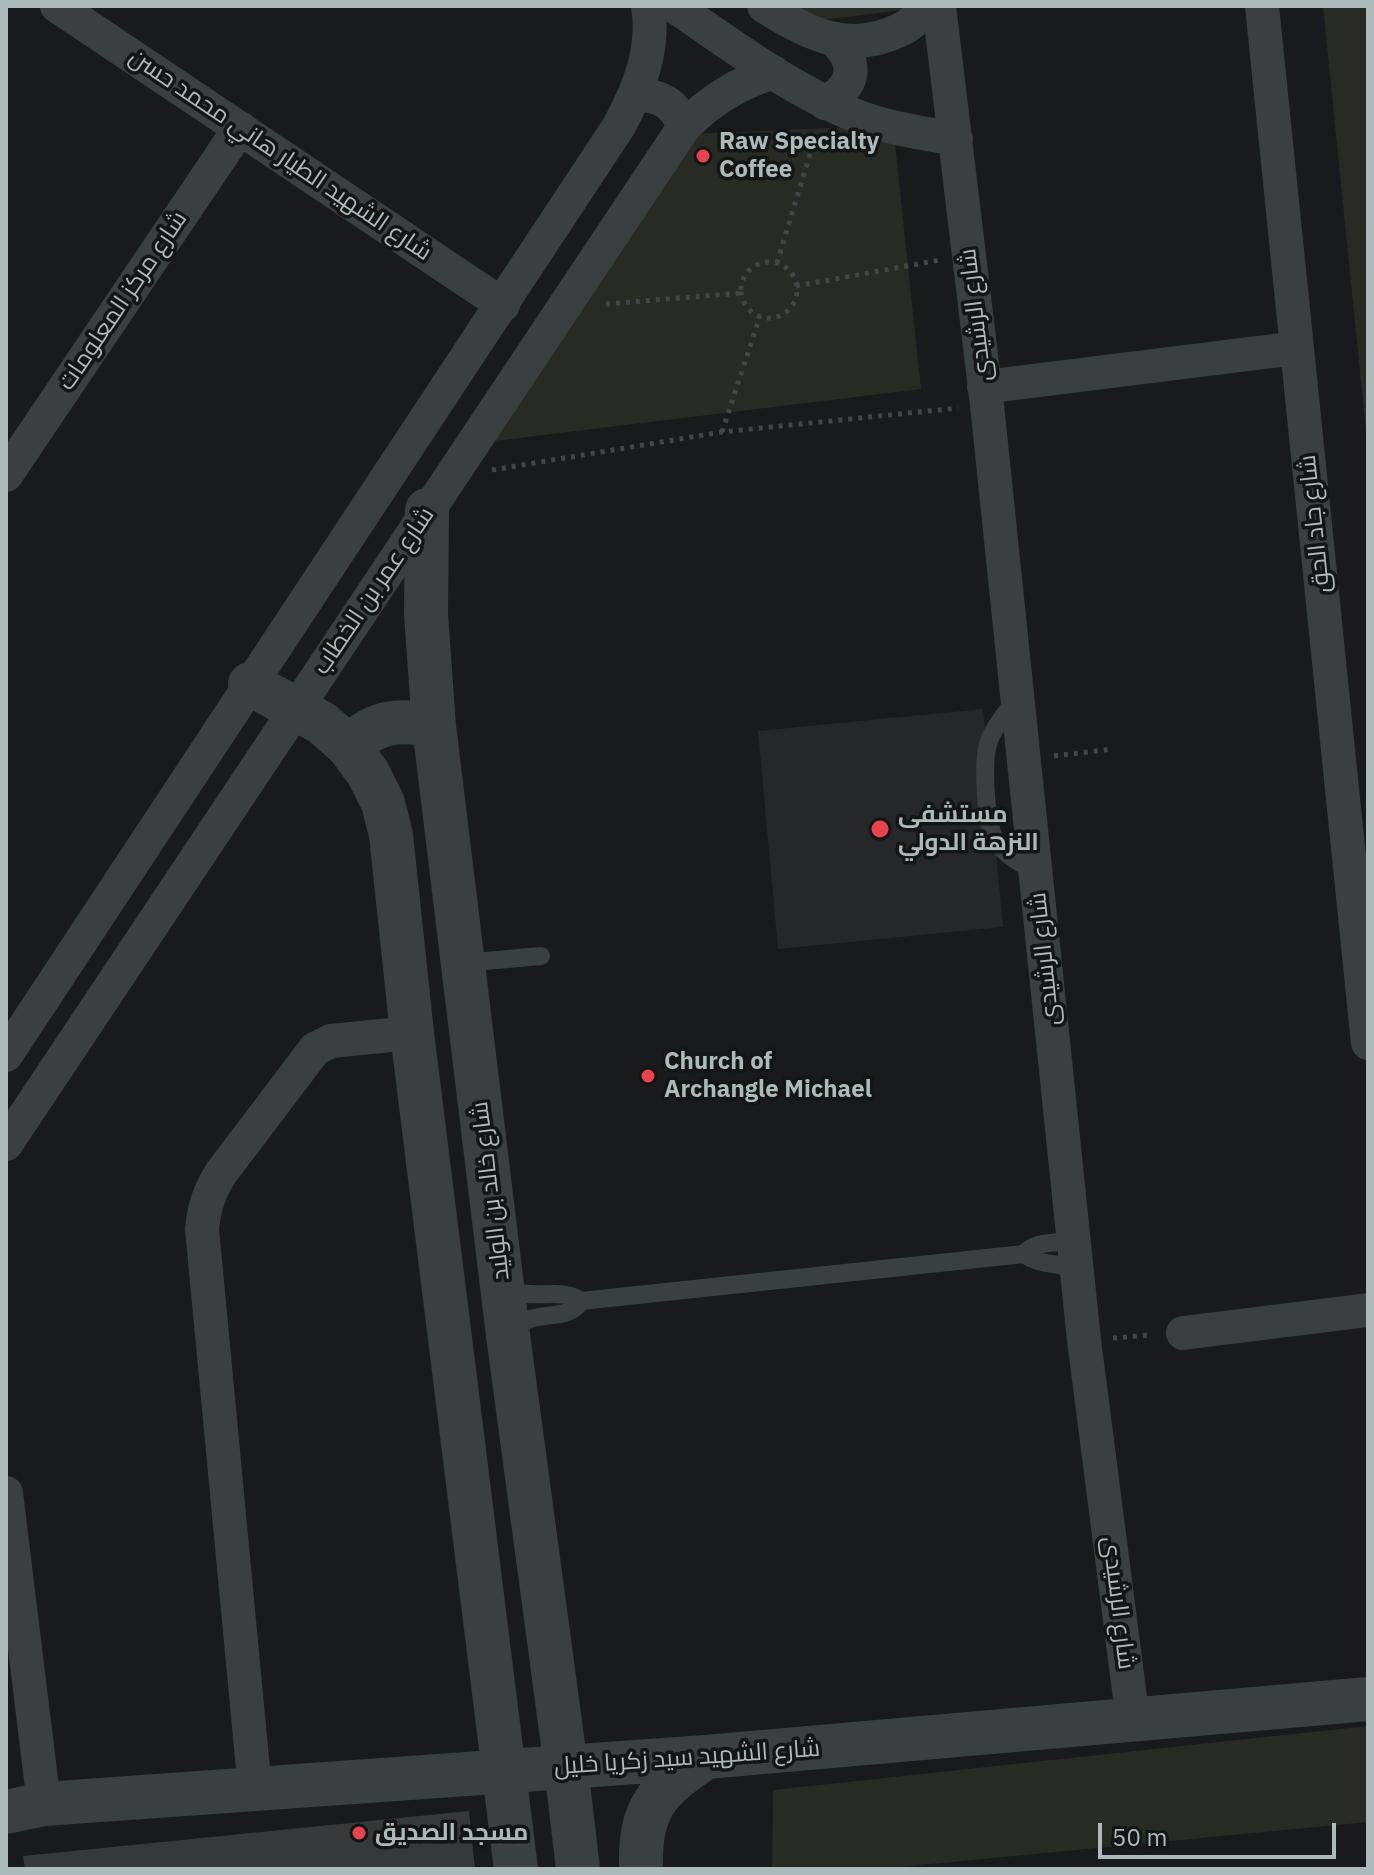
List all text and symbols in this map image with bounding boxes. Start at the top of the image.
street label: شارع الشهيد الطيار هاني محمد حسن [123,43,437,267]
place label: Raw Specialty Coffee [719,128,879,184]
marker: Raw Specialty Coffee [694,147,712,165]
street label: شارع مركز المعلومات [52,206,194,396]
street label: شارع الرشيدى [954,247,998,383]
street label: شارع جاد الحق [1293,453,1337,595]
street label: شارع عمر بن الخطاب [307,502,441,680]
place label: مستشفى النزهة الدولي [898,801,1039,857]
marker: مستشفى النزهة الدولي [869,818,891,840]
street label: شارع الرشيدى [1024,891,1066,1027]
place label: Church of Archangle Michael [664,1048,872,1104]
marker: Church of Archangle Michael [639,1067,657,1085]
street label: شارع خالد بن الوليد [466,1100,516,1282]
street label: شارع الرشيدى [1096,1535,1140,1671]
street label: شارع الشهيد سيد زكريا خليل [553,1734,821,1782]
scale bar [1102,1807,1340,1857]
place label: مسجد الصديق [375,1819,528,1847]
text: 50 m [1112,1821,1167,1853]
marker: مسجد الصديق [350,1824,368,1842]

